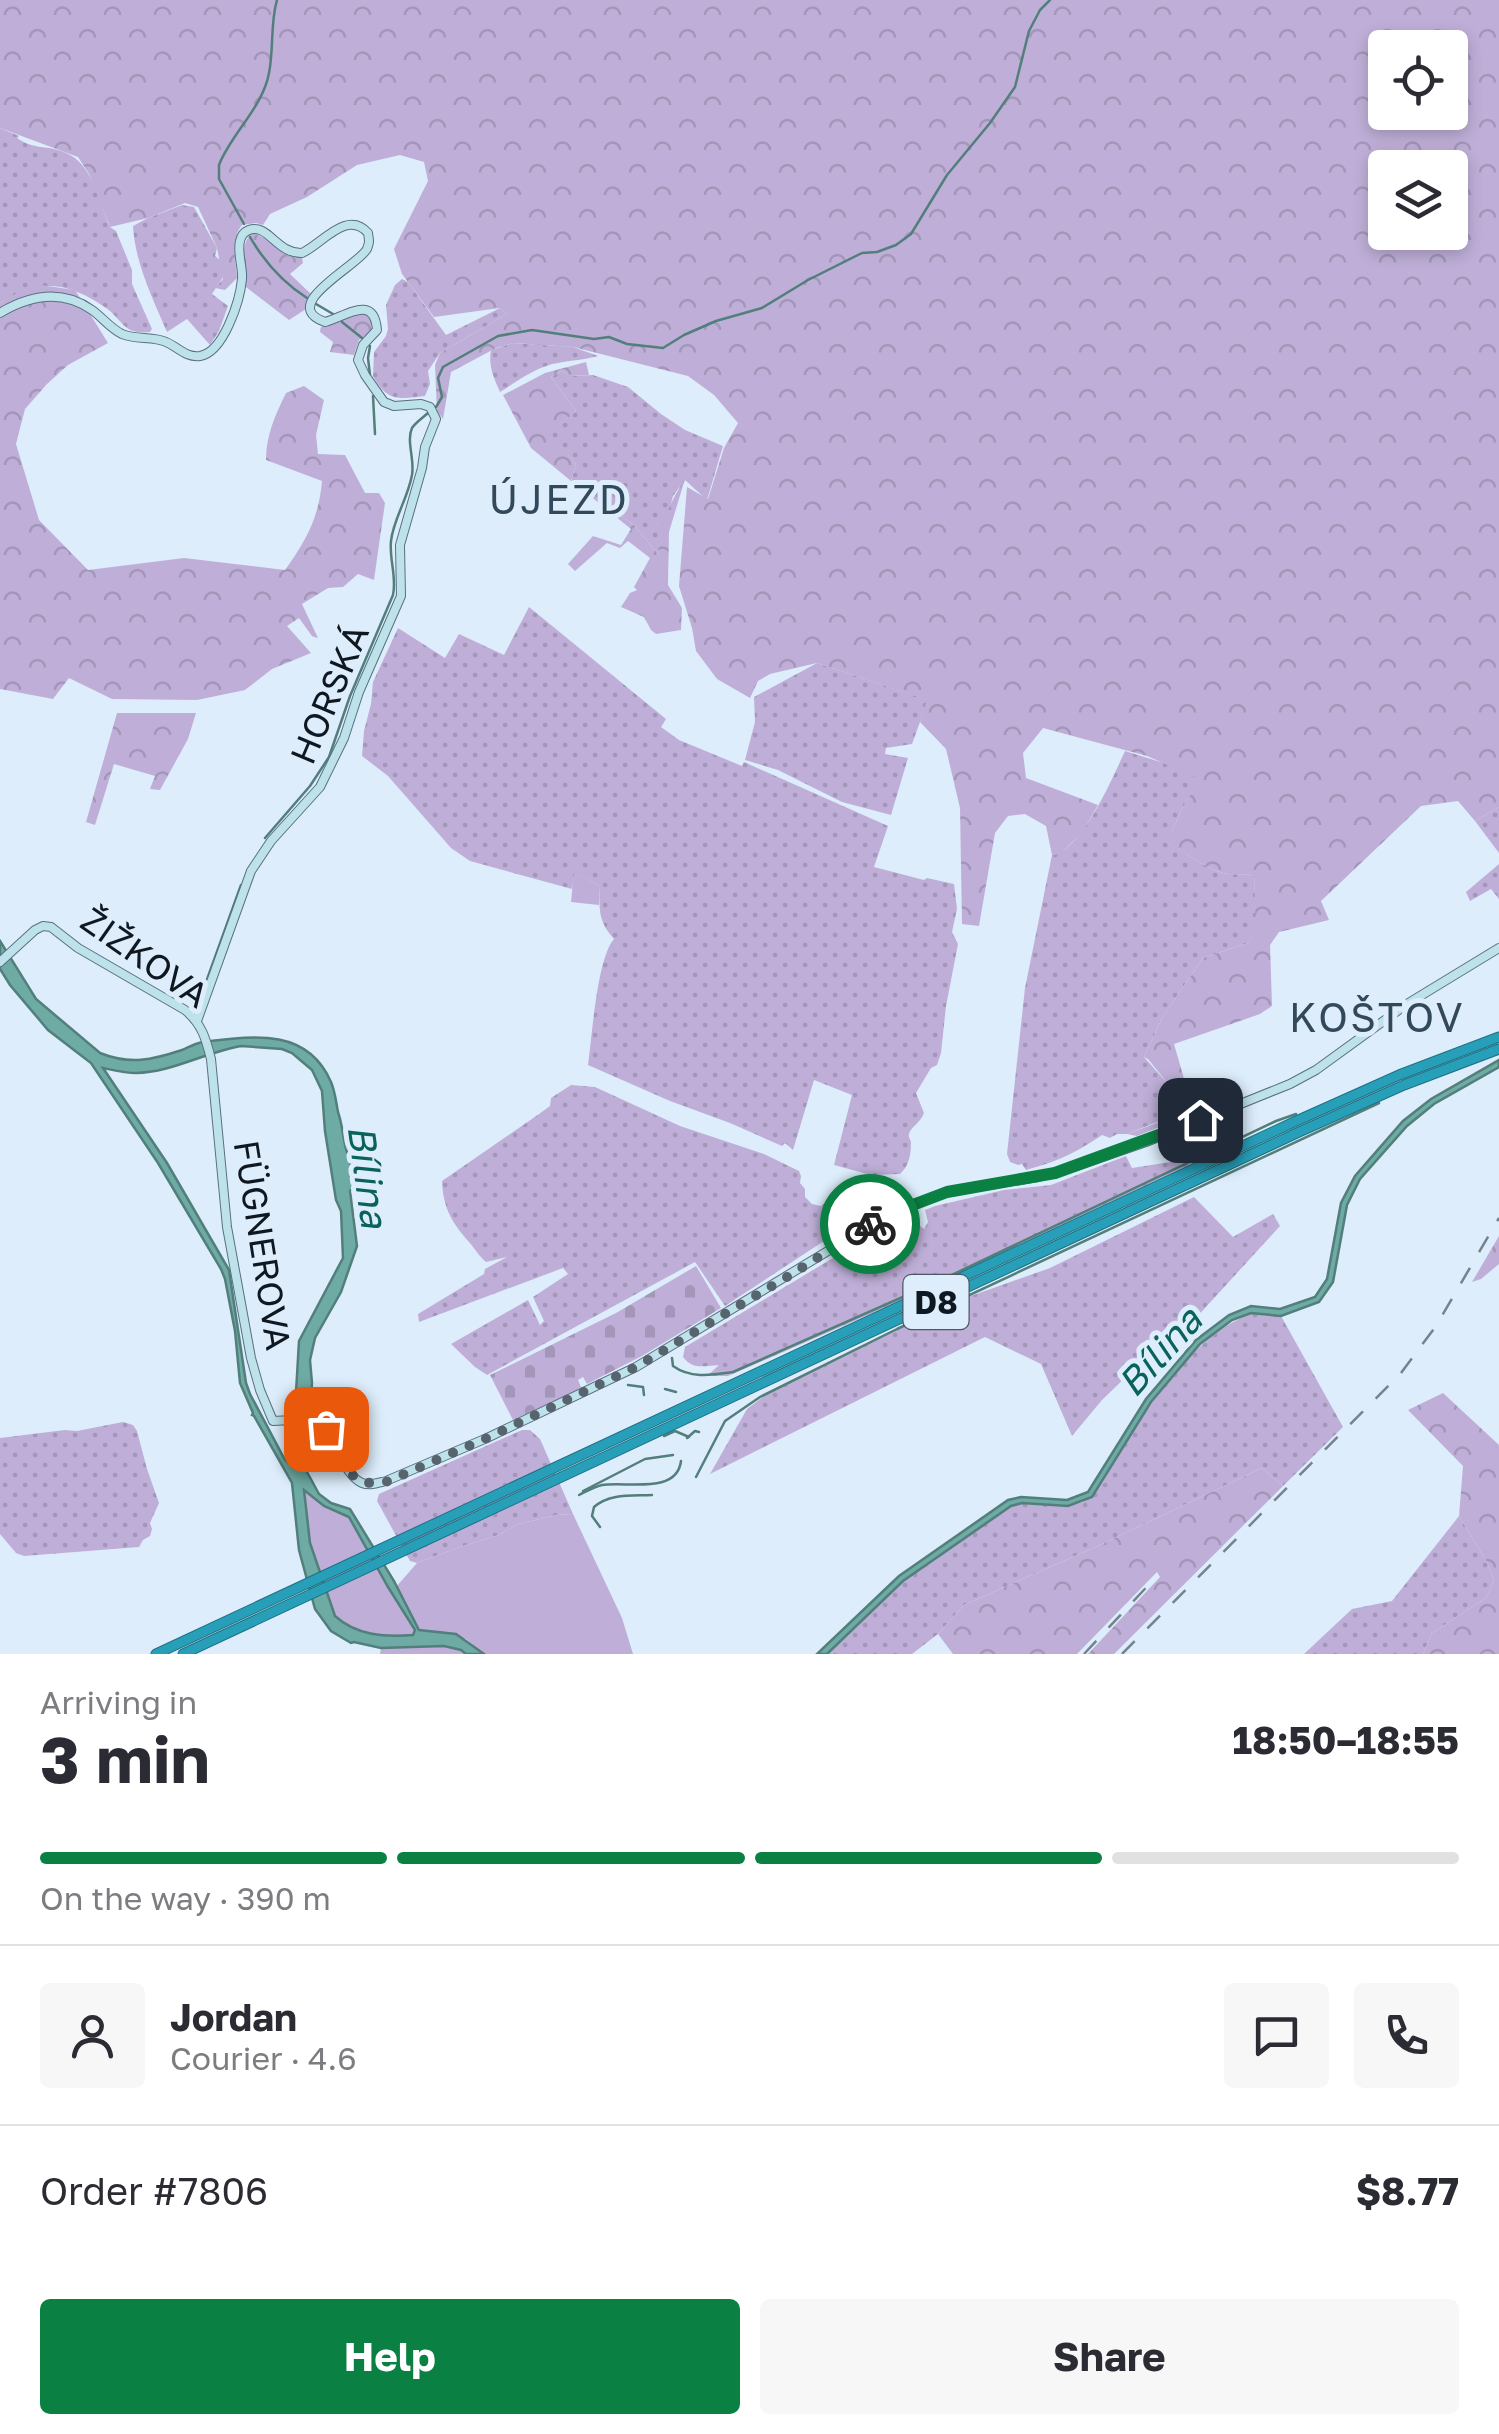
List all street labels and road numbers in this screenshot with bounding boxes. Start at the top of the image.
street label: HORSKÁ [281,618,377,770]
street label: ŽIŽKOVA [73,898,217,1016]
street label: FÜGNEROVA [226,1137,300,1353]
road number: D8 [904,1275,968,1329]

